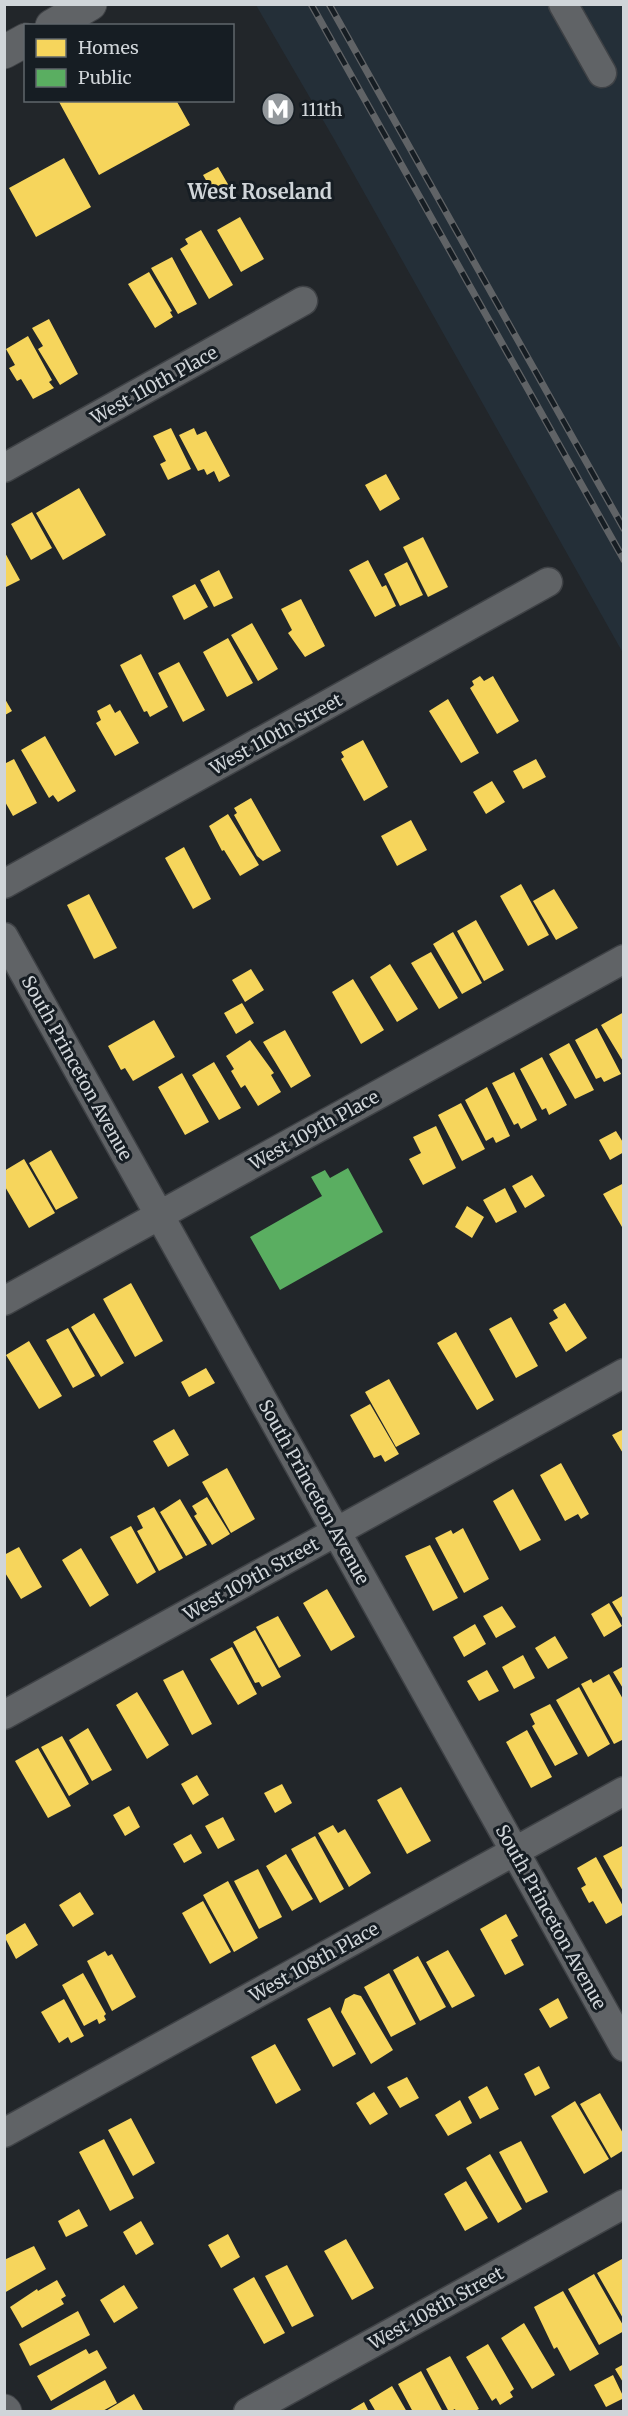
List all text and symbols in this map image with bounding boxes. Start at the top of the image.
legend [24,24,234,102]
text: Homes [78,36,139,59]
text: Public [78,66,132,89]
metro station icon: 111th [260,91,296,127]
place label: 111th [301,98,343,121]
district label: West Roseland [187,179,332,204]
street label: West 110th Place [86,341,221,430]
street label: West 110th Street [205,688,346,780]
street label: South Princeton Avenue [17,972,137,1164]
street label: West 109th Place [244,1085,383,1176]
street label: South Princeton Avenue [254,1396,374,1588]
street label: West 109th Street [178,1532,323,1626]
street label: South Princeton Avenue [491,1821,611,2013]
street label: West 108th Place [244,1917,383,2008]
street label: West 108th Street [364,2261,508,2355]

